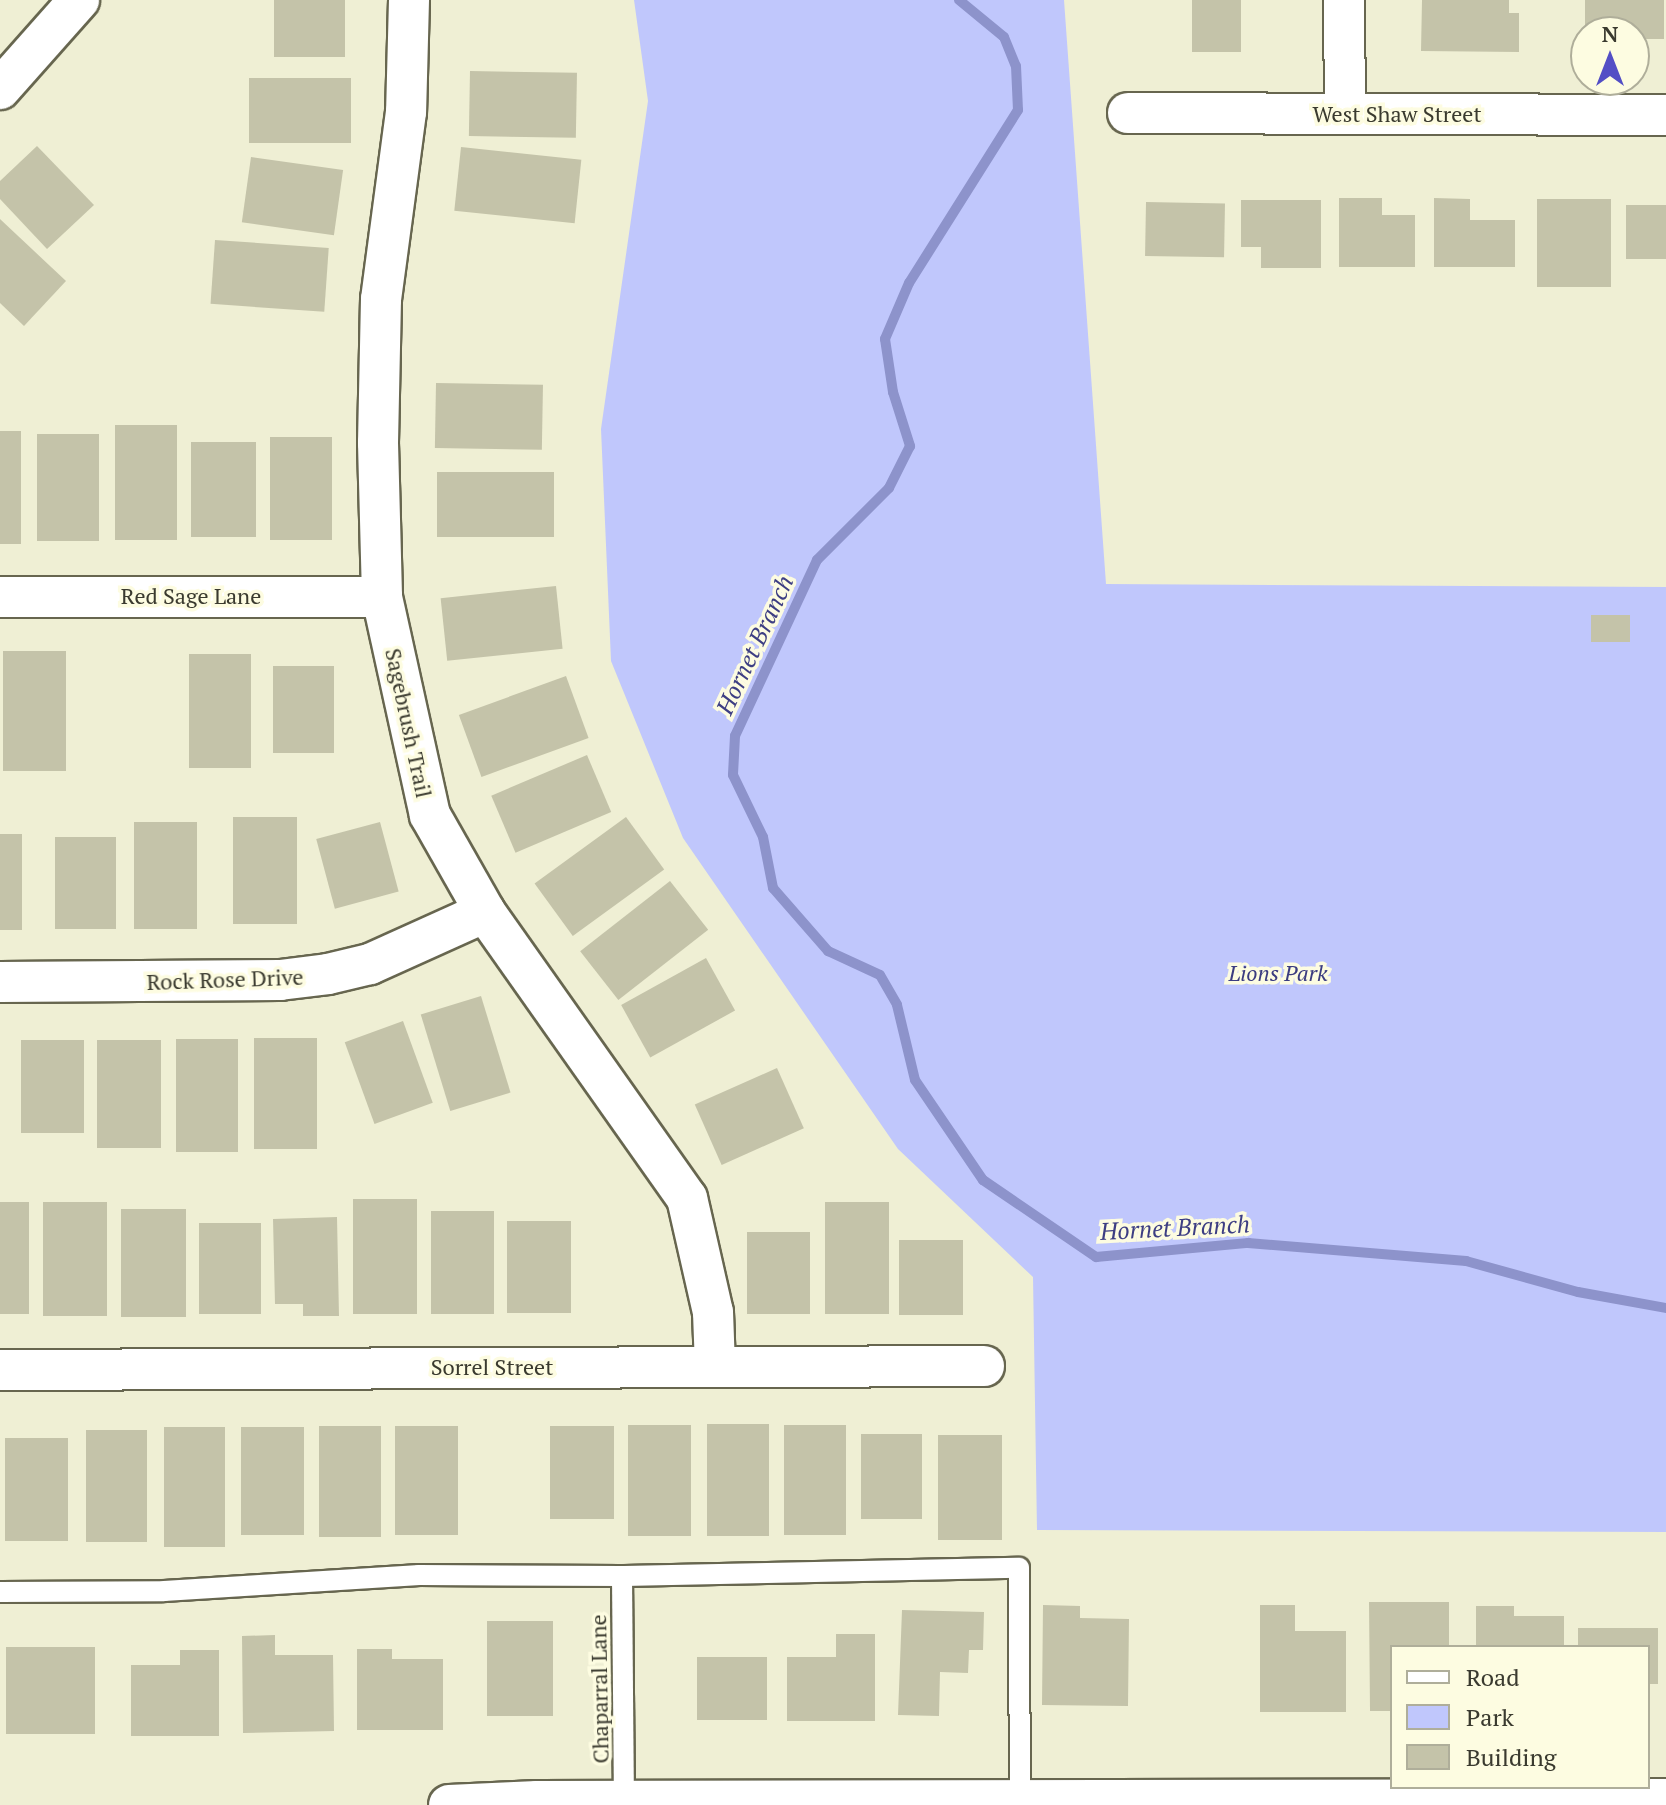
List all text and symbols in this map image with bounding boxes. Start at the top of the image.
north arrow [1570,16,1650,96]
text: N [1602,19,1618,48]
street label: West Shaw Street [1312,101,1482,127]
water label: Hornet Branch [710,571,800,719]
street label: Red Sage Lane [121,583,261,609]
street label: Sagebrush Trail [380,646,438,800]
park label: Lions Park [1228,960,1328,986]
street label: Rock Rose Drive [146,963,304,995]
water label: Hornet Branch [1099,1210,1251,1246]
street label: Sorrel Street [431,1354,553,1380]
street label: Chaparral Lane [585,1614,613,1764]
legend [1390,1645,1650,1789]
text: Road [1466,1661,1520,1693]
text: Park [1466,1701,1514,1733]
text: Building [1466,1741,1556,1773]

